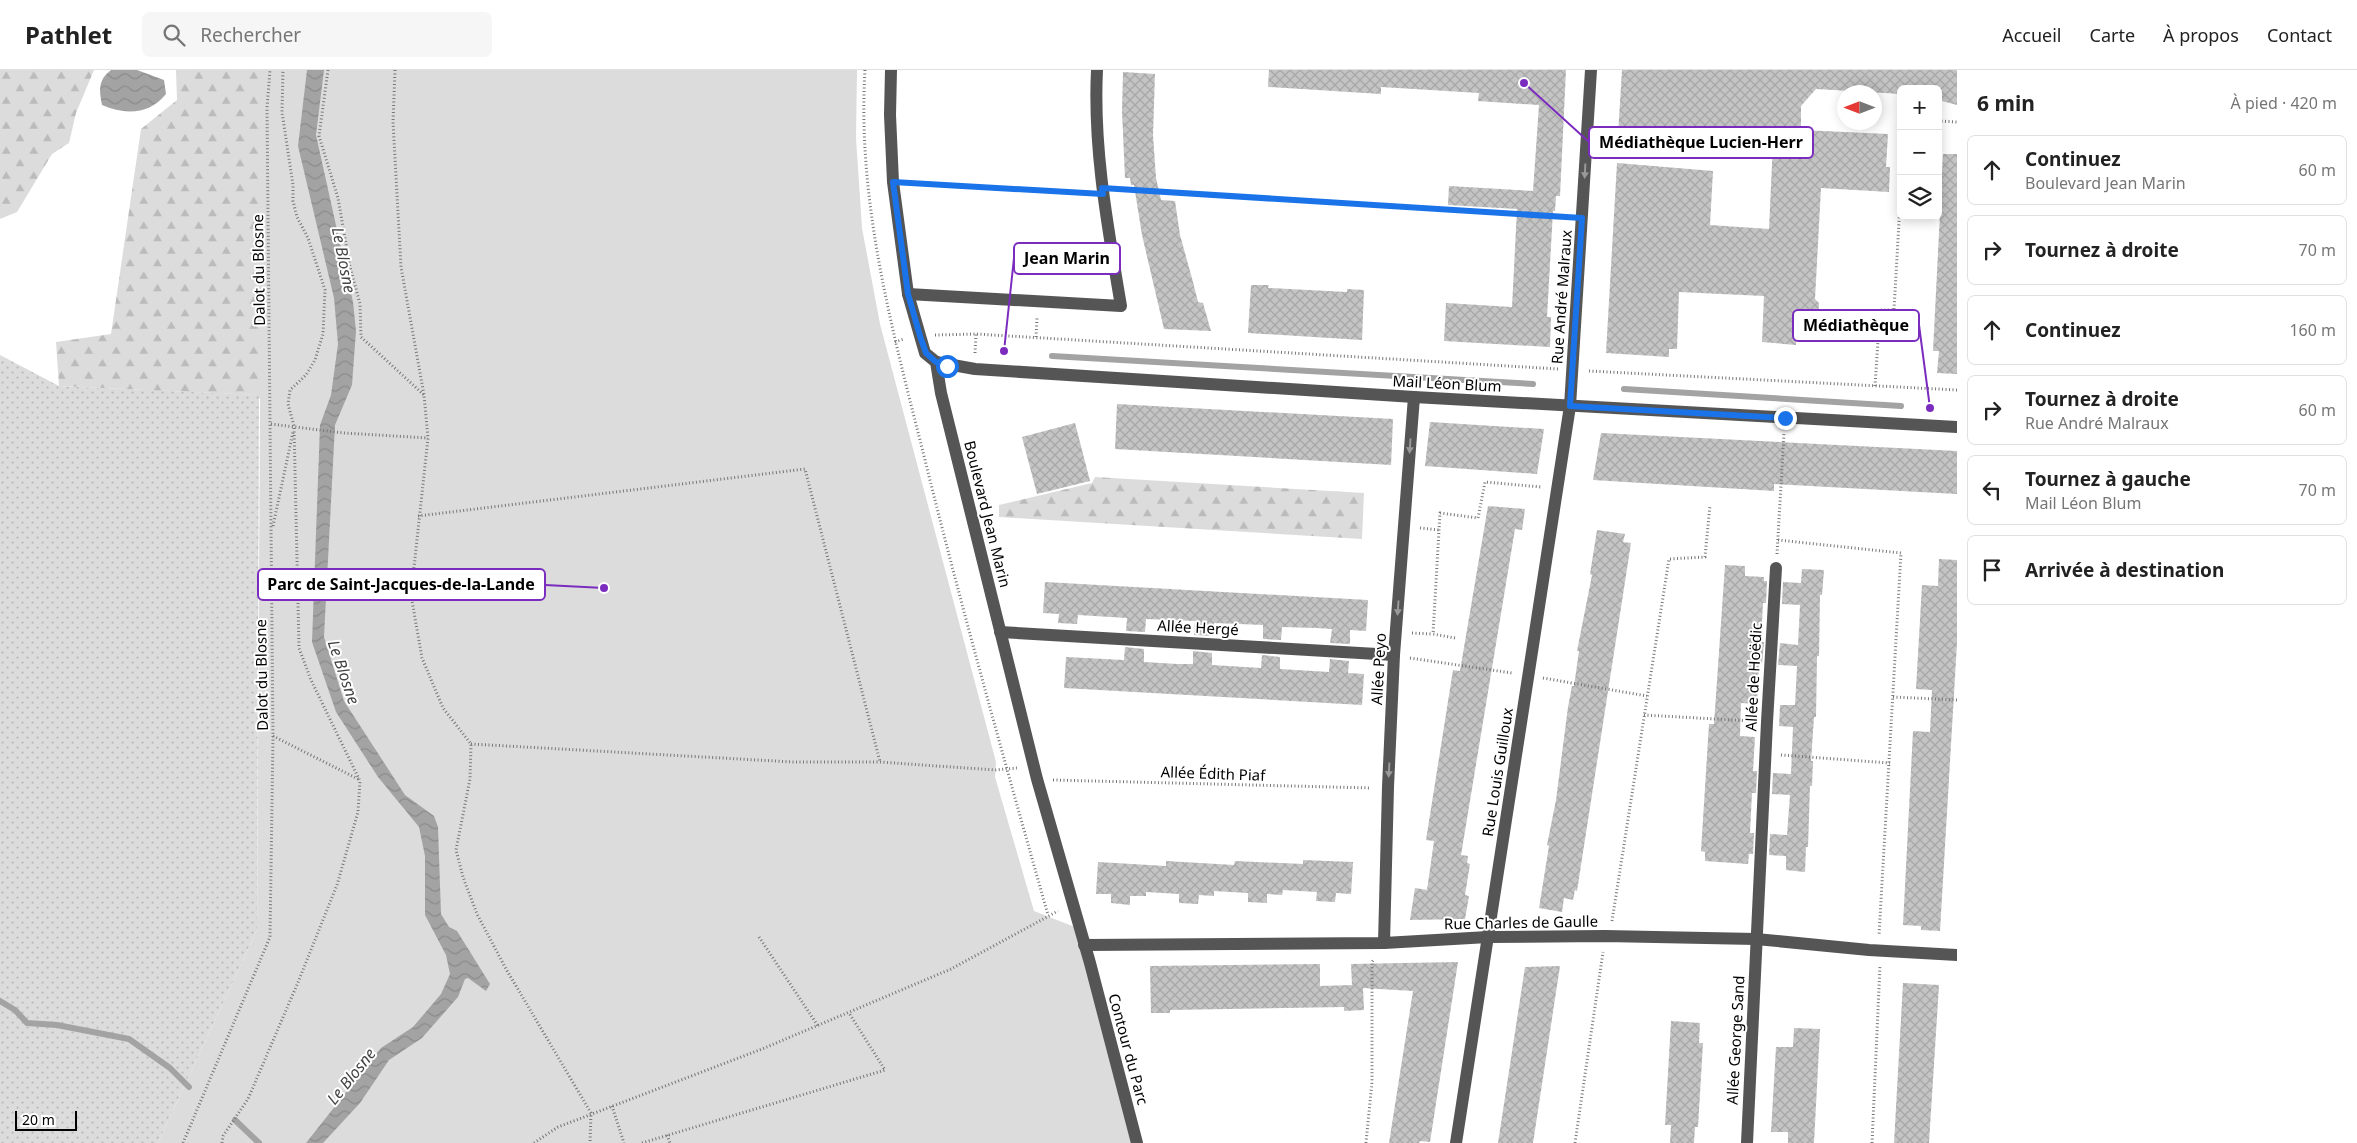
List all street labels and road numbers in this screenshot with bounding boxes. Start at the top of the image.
street label: Dalot du Blosne [247,214,269,326]
street label: Rue André Malraux [1546,229,1576,365]
street label: Mail Léon Blum [1392,370,1502,396]
street label: Boulevard Jean Marin [960,438,1016,590]
street label: Allée Hergé [1157,615,1239,639]
street label: Dalot du Blosne [250,619,272,731]
street label: Allée de Hoëdic [1740,622,1766,732]
street label: Allée Peyo [1366,632,1390,706]
street label: Rue Louis Guilloux [1477,706,1517,838]
street label: Allée Édith Piaf [1160,761,1266,785]
street label: Rue Charles de Gaulle [1444,911,1598,933]
street label: Allée George Sand [1722,975,1748,1105]
street label: Contour du Parc [1105,991,1153,1107]

